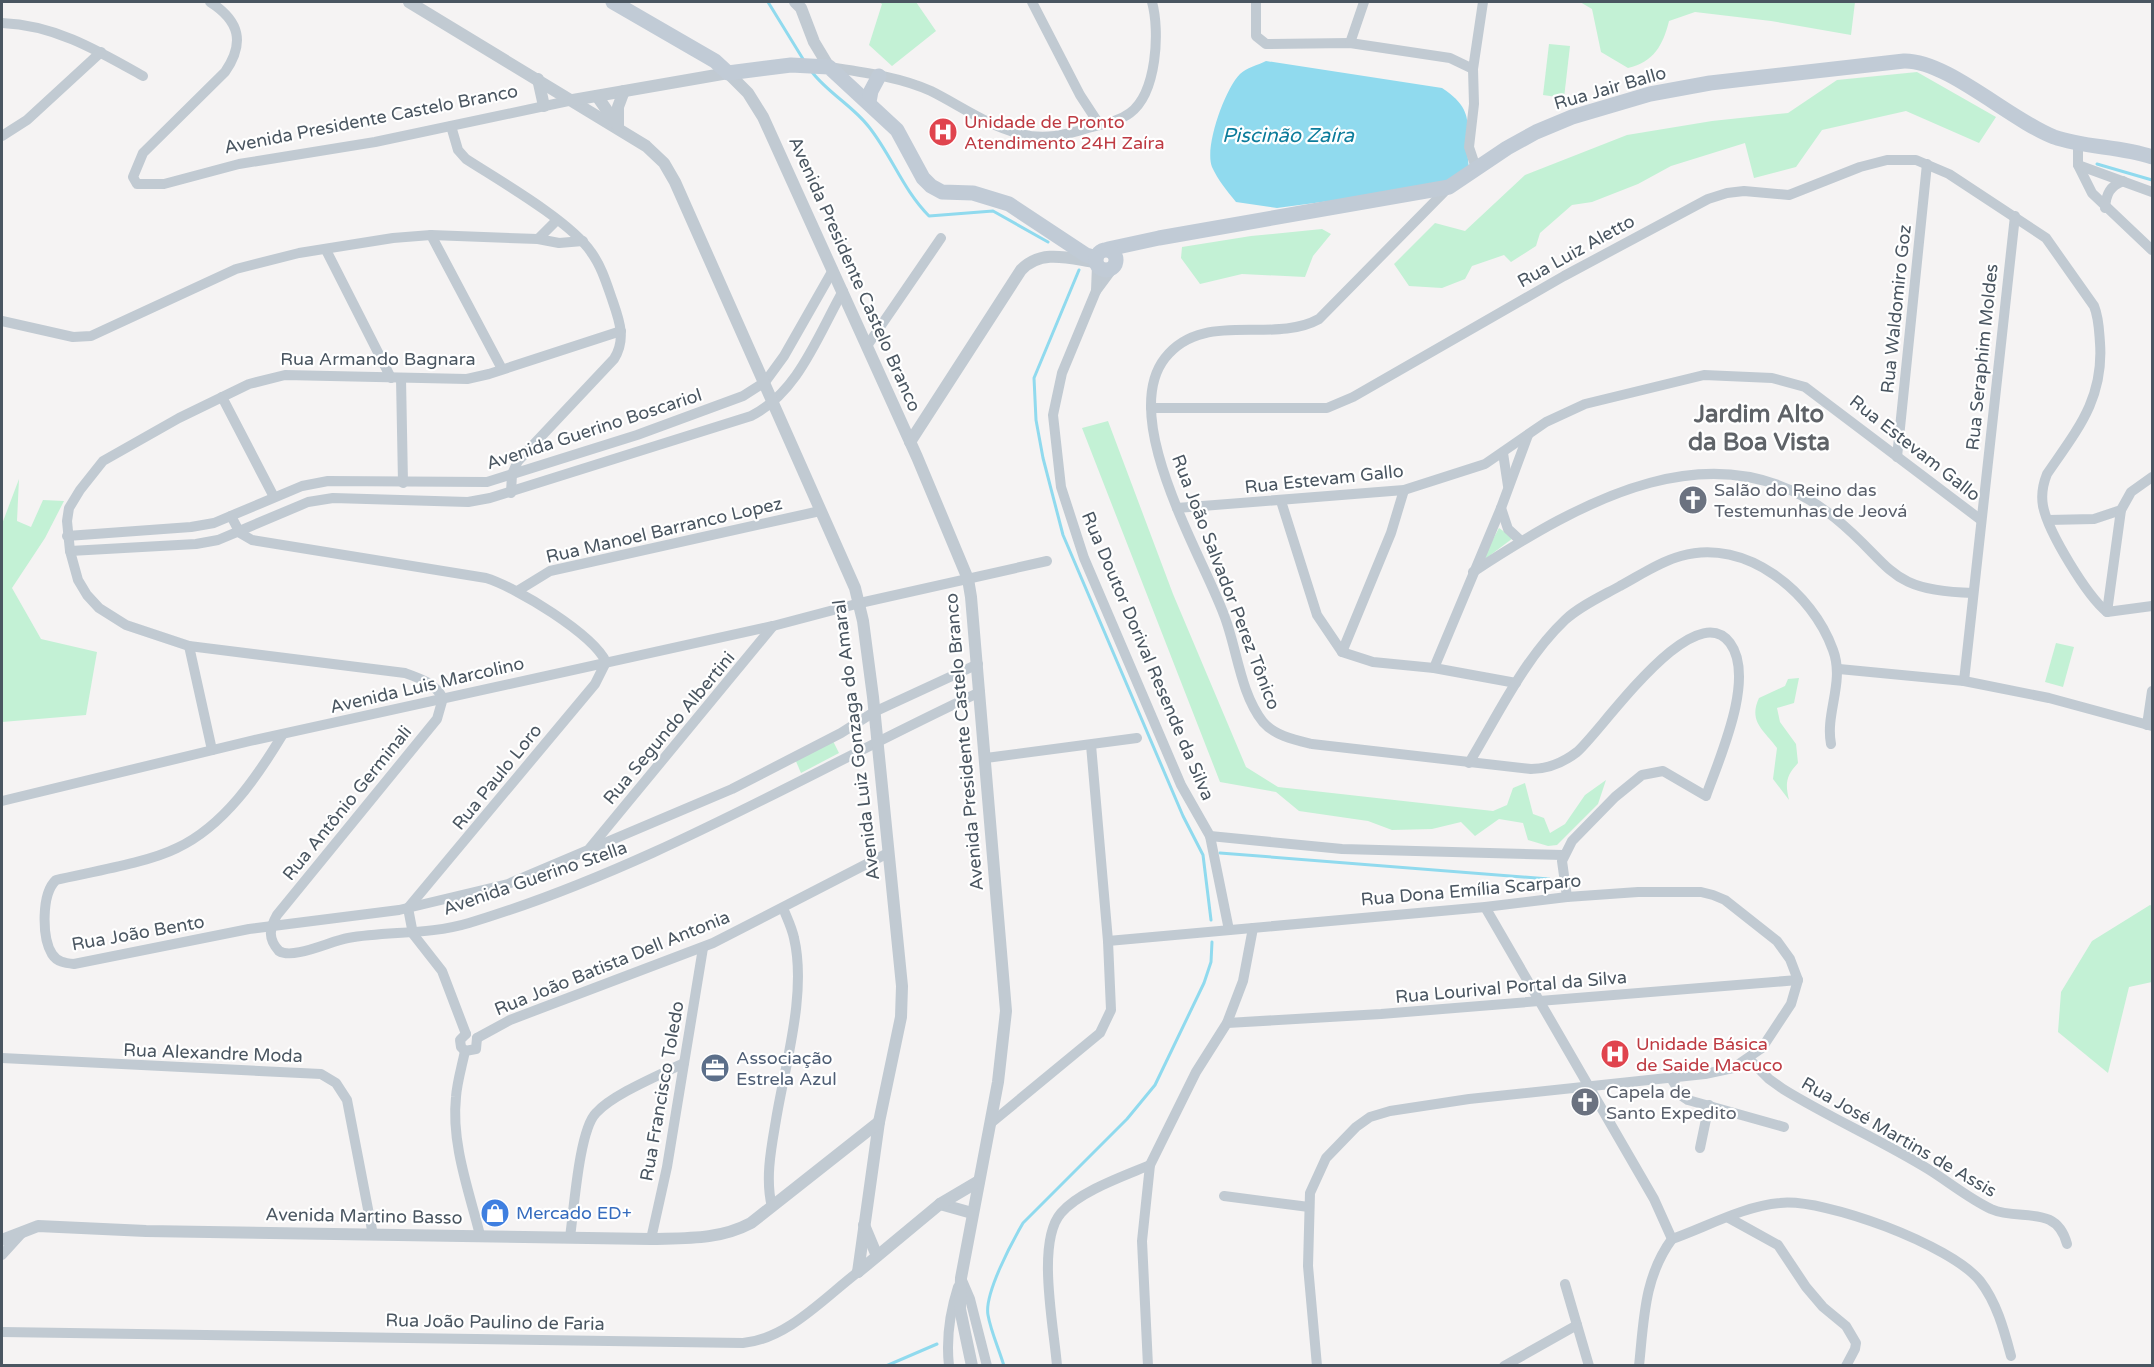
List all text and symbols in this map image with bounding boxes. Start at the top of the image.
street label: Rua Jair Ballo [1551,61,1669,115]
street label: Avenida Presidente Castelo Branco [222,80,520,158]
place label: Unidade de Pronto Atendimento 24H Zaíra [964,111,1165,154]
hospital icon: Unidade de Pronto Atendimento 24H Zaíra [927,116,959,148]
water label: Piscinão Zaíra [1222,124,1355,148]
street label: Avenida Presidente Castelo Branco [784,133,926,415]
street label: Rua Luiz Aletto [1514,210,1638,292]
street label: Rua Waldomiro Goz [1876,223,1916,395]
street label: Rua Seraphim Moldes [1961,263,2003,451]
street label: Rua Armando Bagnara [280,348,476,370]
street label: Avenida Guerino Boscariol [484,384,704,474]
street label: Rua Estevam Gallo [1845,390,1985,506]
district label: Jardim Alto da Boa Vista [1688,400,1830,457]
street label: Rua João Salvador Perez Tônico [1167,451,1285,713]
street label: Rua Estevam Gallo [1243,460,1405,498]
place label: Salão do Reino das Testemunhas de Jeová [1714,479,1907,522]
church icon: Salão do Reino das Testemunhas de Jeová [1677,484,1709,516]
street label: Rua Manoel Barranco Lopez [544,492,784,568]
street label: Rua Doutor Dorival Resende da Silva [1077,508,1219,804]
street label: Avenida Presidente Castelo Branco [940,592,988,892]
street label: Avenida Luiz Gonzaga do Amaral [828,598,884,882]
street label: Rua Segundo Albertini [598,647,740,809]
street label: Avenida Luis Marcolino [328,652,526,718]
street label: Rua Paulo Loro [447,719,547,835]
street label: Rua Antônio Germinali [278,721,416,885]
street label: Avenida Guerino Stella [440,836,630,920]
street label: Rua Dona Emília Scarparo [1360,869,1582,911]
street label: Rua João Batista Dell Antonia [491,906,733,1020]
street label: Rua João Bento [70,910,206,956]
street label: Rua Lourival Portal da Silva [1394,966,1628,1008]
street label: Rua Francisco Toledo [635,999,689,1183]
place label: Unidade Básica de Saide Macuco [1636,1033,1783,1076]
hospital icon: Unidade Básica de Saide Macuco [1599,1038,1631,1070]
street label: Rua Alexandre Moda [123,1039,303,1067]
place label: Associação Estrela Azul [736,1047,837,1090]
office icon: Associação Estrela Azul [699,1052,731,1084]
street label: Rua José Martins de Assis [1798,1072,2000,1202]
place label: Capela de Santo Expedito [1606,1081,1737,1124]
church icon: Capela de Santo Expedito [1569,1086,1601,1118]
shop icon: Mercado ED+ [479,1197,511,1229]
place label: Mercado ED+ [516,1202,632,1224]
street label: Avenida Martino Basso [265,1203,463,1229]
street label: Rua João Paulino de Faria [385,1309,605,1335]

